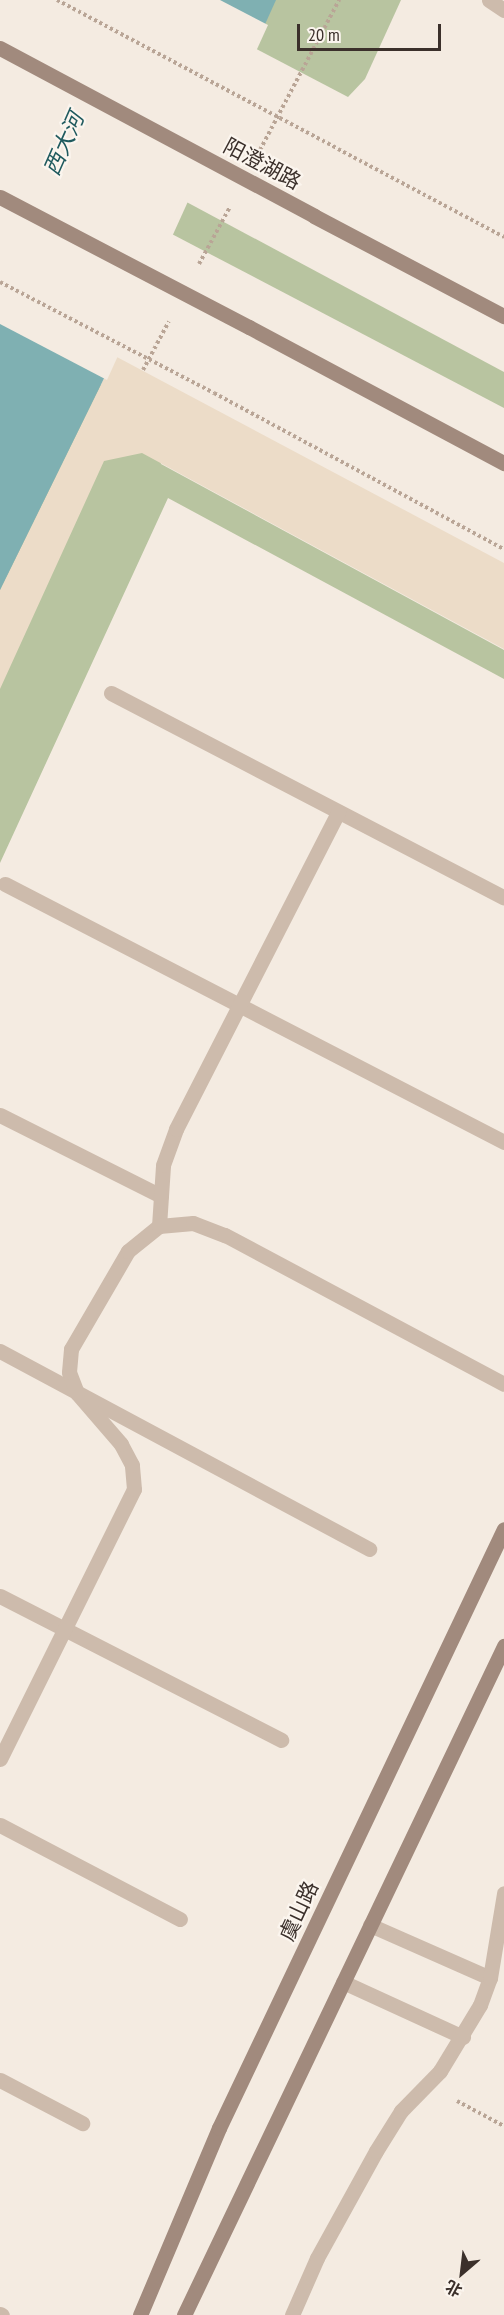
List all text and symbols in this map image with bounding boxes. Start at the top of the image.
scale bar [300,12,444,50]
text: 20 m [308,23,340,46]
water label: 西大河 [39,108,89,180]
street label: 阳澄湖路 [219,133,305,195]
street label: 虞山路 [274,1877,324,1945]
north arrow [432,2243,492,2303]
text: 北 [442,2276,465,2301]

